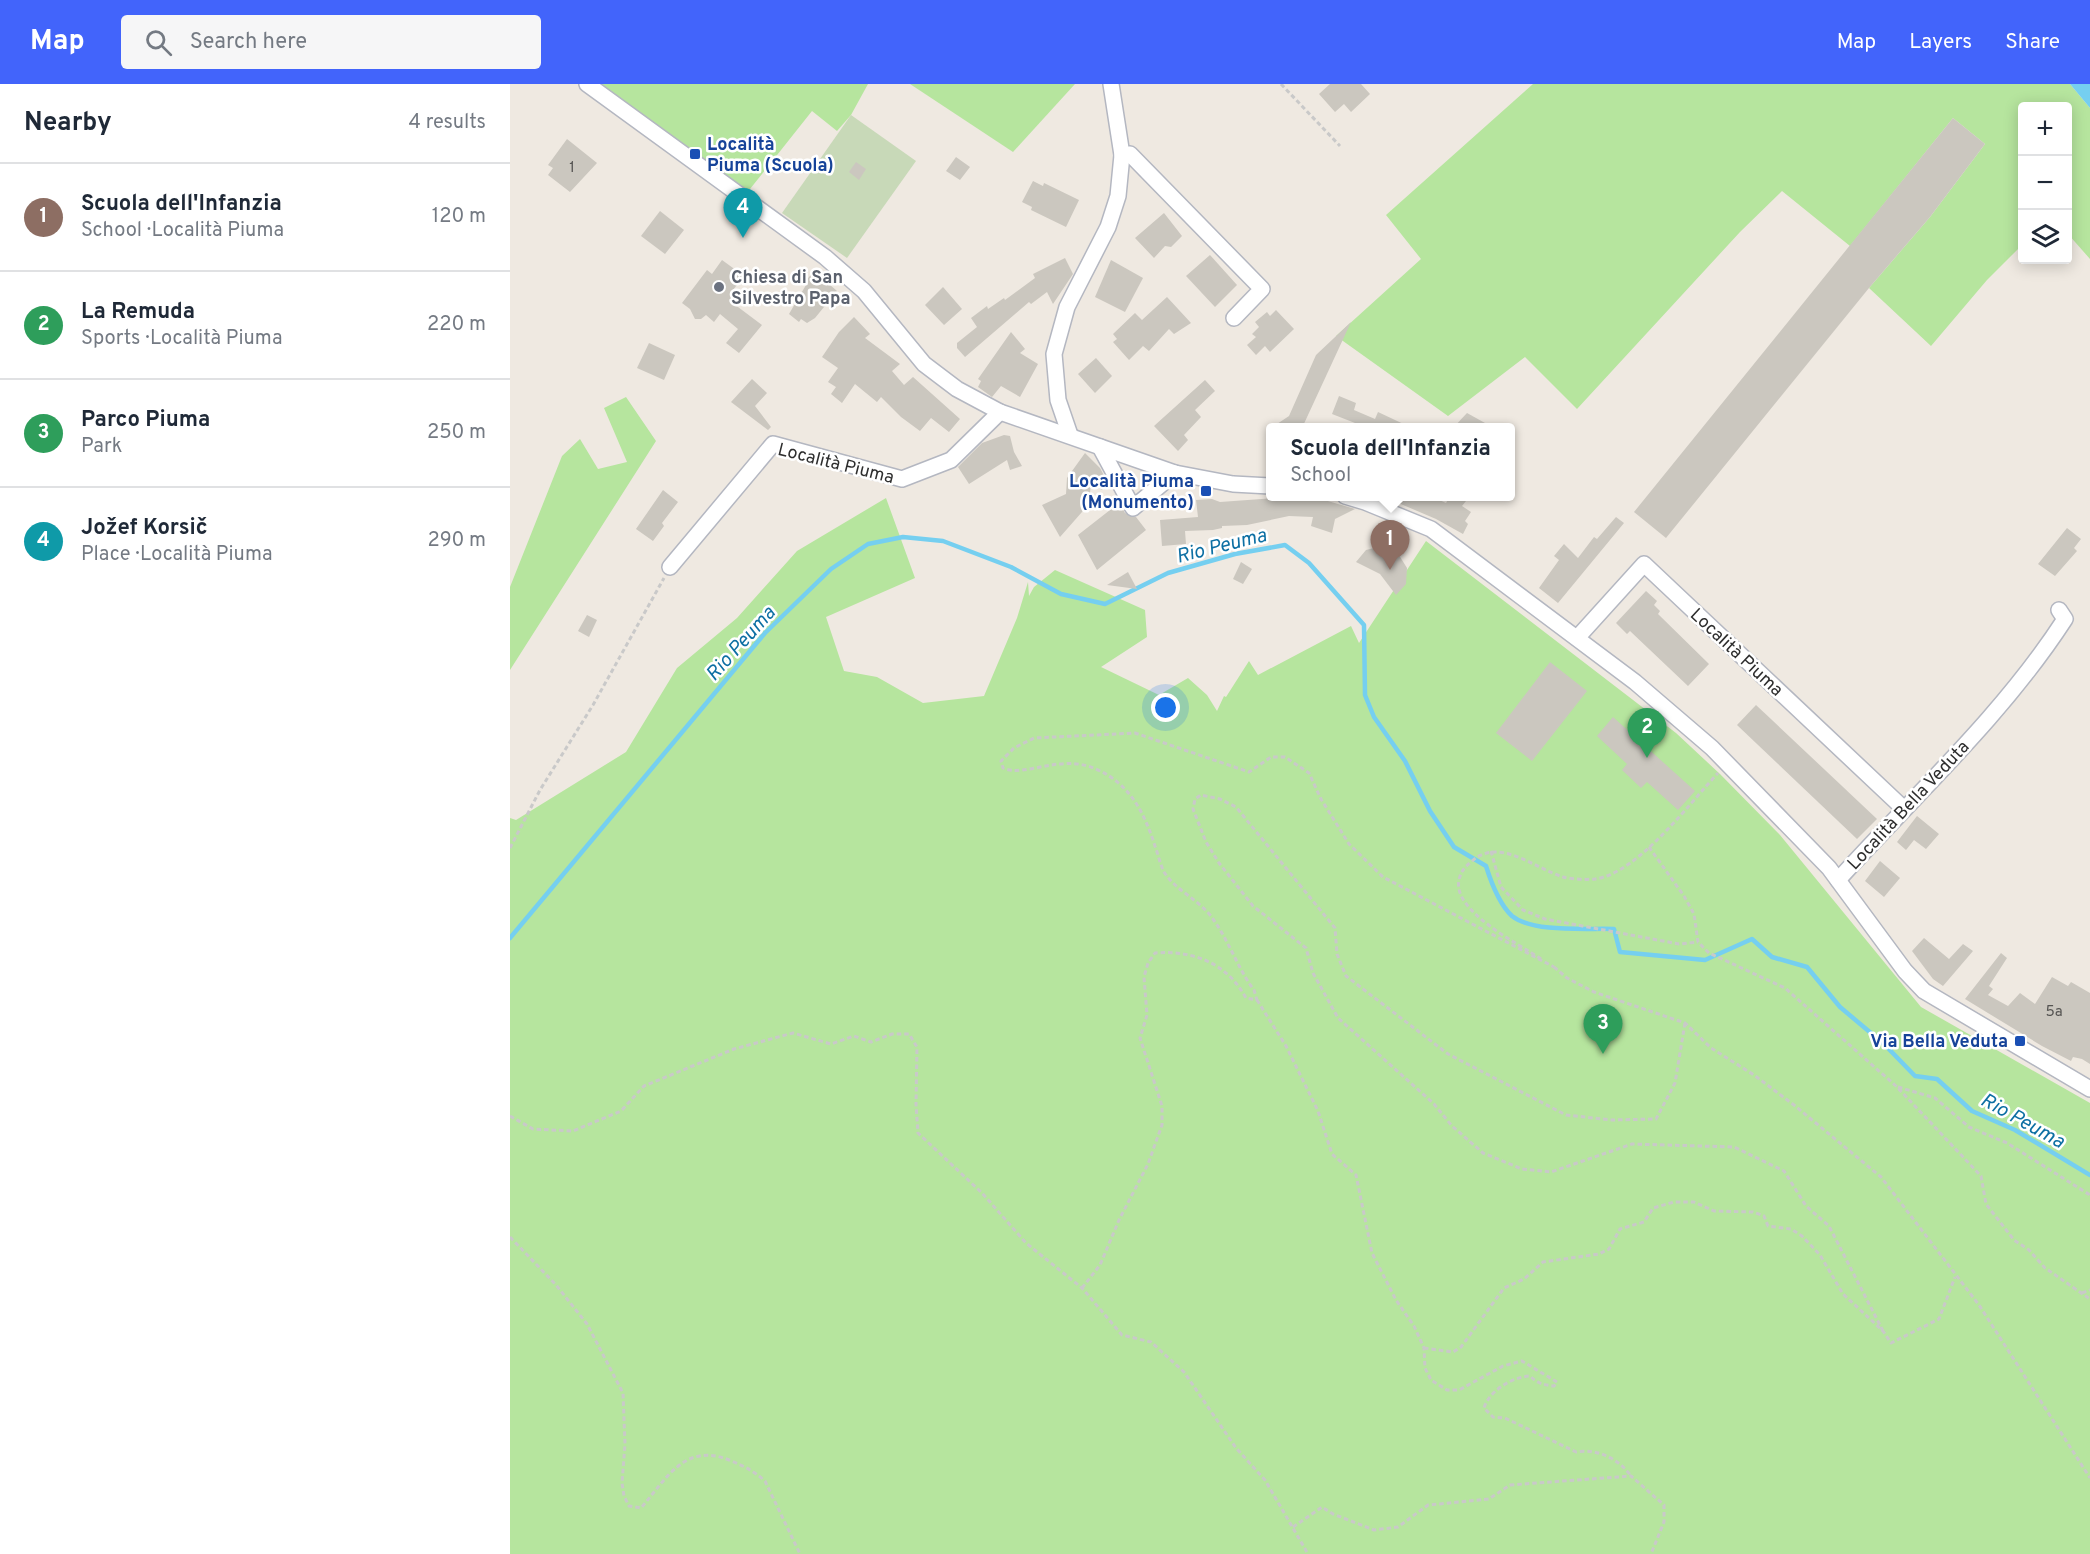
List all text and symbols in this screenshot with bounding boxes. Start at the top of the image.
search box [121,15,541,69]
text: Map [30,24,85,60]
icon: search [142,26,175,59]
text: Search here [190,29,307,56]
text: Map [1837,29,1876,56]
text: Layers [1909,29,1972,56]
text: Share [2005,29,2060,56]
map controls [2018,102,2072,264]
button: + [2018,102,2072,156]
text: Nearby [24,107,112,140]
text: 4 results [409,110,486,136]
place label: Località Piuma (Scuola) [707,134,834,178]
marker: Località Piuma (Scuola) [688,147,702,161]
button: − [2018,156,2072,210]
house number: 1 [569,159,575,178]
pin: 4 [724,188,762,238]
text: Scuola dell'Infanzia [81,191,282,218]
text: 1 [40,204,48,230]
text: 120 m [432,204,486,230]
button: layers [2018,210,2072,264]
text: School · Località Piuma [81,218,284,244]
place label: Chiesa di San Silvestro Papa [731,267,850,311]
marker: Chiesa di San Silvestro Papa [712,280,726,294]
text: La Remuda [81,299,195,326]
text: 2 [37,312,50,338]
text: 220 m [427,312,486,338]
text: Sports · Località Piuma [81,326,282,352]
text: Parco Piuma [81,407,210,434]
text: 3 [38,420,50,446]
text: 250 m [427,420,486,446]
popup [1266,423,1515,501]
text: Park [81,434,122,460]
text: Scuola dell'Infanzia [1290,436,1491,463]
street label: Località Piuma [775,439,896,490]
text: School [1290,463,1351,489]
place label: Località Piuma (Monumento) [1069,471,1194,515]
marker: Località Piuma (Monumento) [1199,484,1213,498]
text: Jožef Korsič [81,515,208,542]
pin: 1 [1370,520,1410,570]
water label: Rio Peuma [1174,523,1270,571]
text: 4 [37,528,50,554]
text: 290 m [428,528,486,554]
text: Place · Località Piuma [81,542,273,568]
water label: Rio Peuma [701,601,782,687]
street label: Località Piuma [1685,604,1787,702]
your location [1151,693,1180,722]
pin: 2 [1628,708,1666,758]
street label: Località Bella Veduta [1843,736,1975,876]
house number: 5a [2045,1003,2063,1022]
pin: 3 [1584,1004,1622,1054]
place label: Via Bella Veduta [1870,1031,2008,1054]
marker: Via Bella Veduta [2013,1034,2027,1048]
water label: Rio Peuma [1975,1088,2069,1156]

